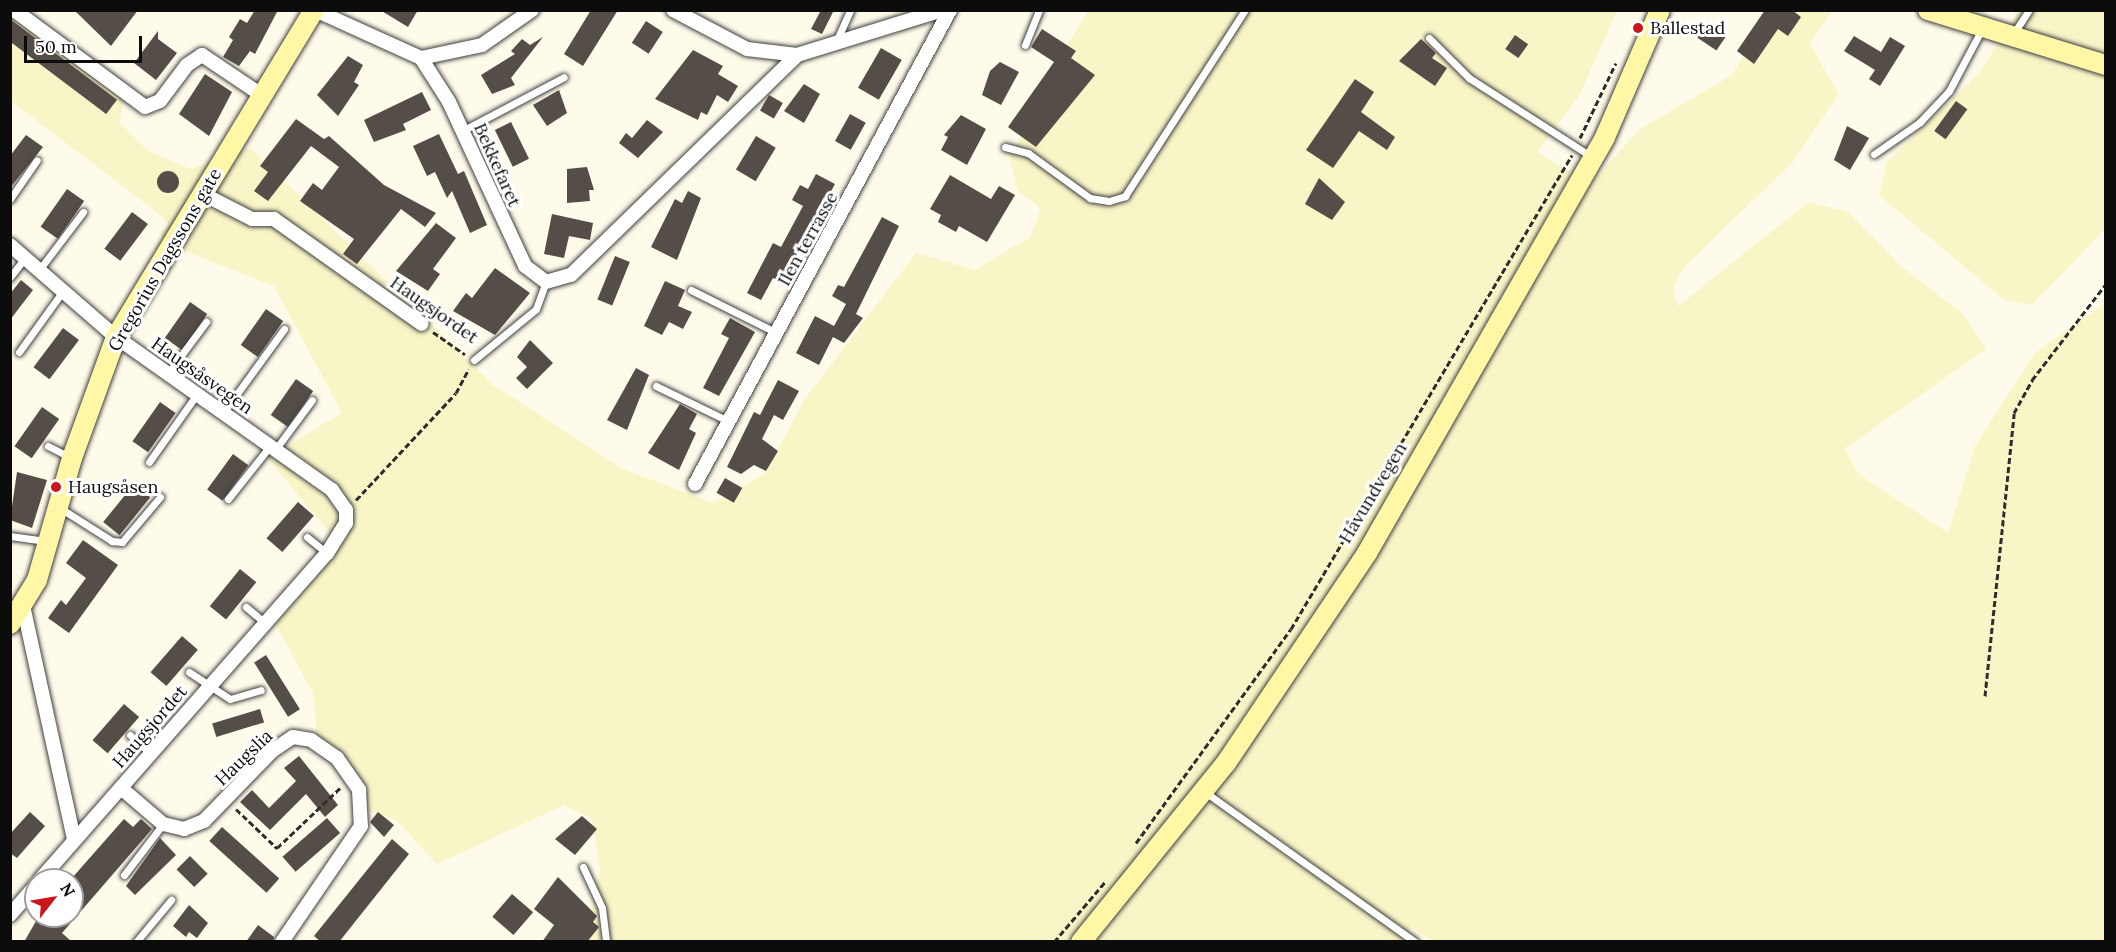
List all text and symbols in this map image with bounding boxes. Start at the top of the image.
place label: Ballestad [1650,17,1725,39]
marker: Ballestad [1631,21,1645,35]
scale bar [27,24,146,62]
text: 50 m [35,35,77,58]
street label: Bekkefaret [469,120,525,210]
street label: Gregorius Dagssons gate [104,165,226,355]
street label: Ilen terrasse [773,188,843,290]
street label: Haugsjordet [386,272,482,348]
street label: Haugsåsvegen [147,333,257,419]
street label: Håvundvegen [1334,439,1412,547]
place label: Haugsåsen [68,476,158,498]
marker: Haugsåsen [49,480,63,494]
street label: Haugsjordet [108,681,192,773]
street label: Haugslia [211,725,277,791]
north arrow [24,868,84,928]
text: N [56,879,79,900]

